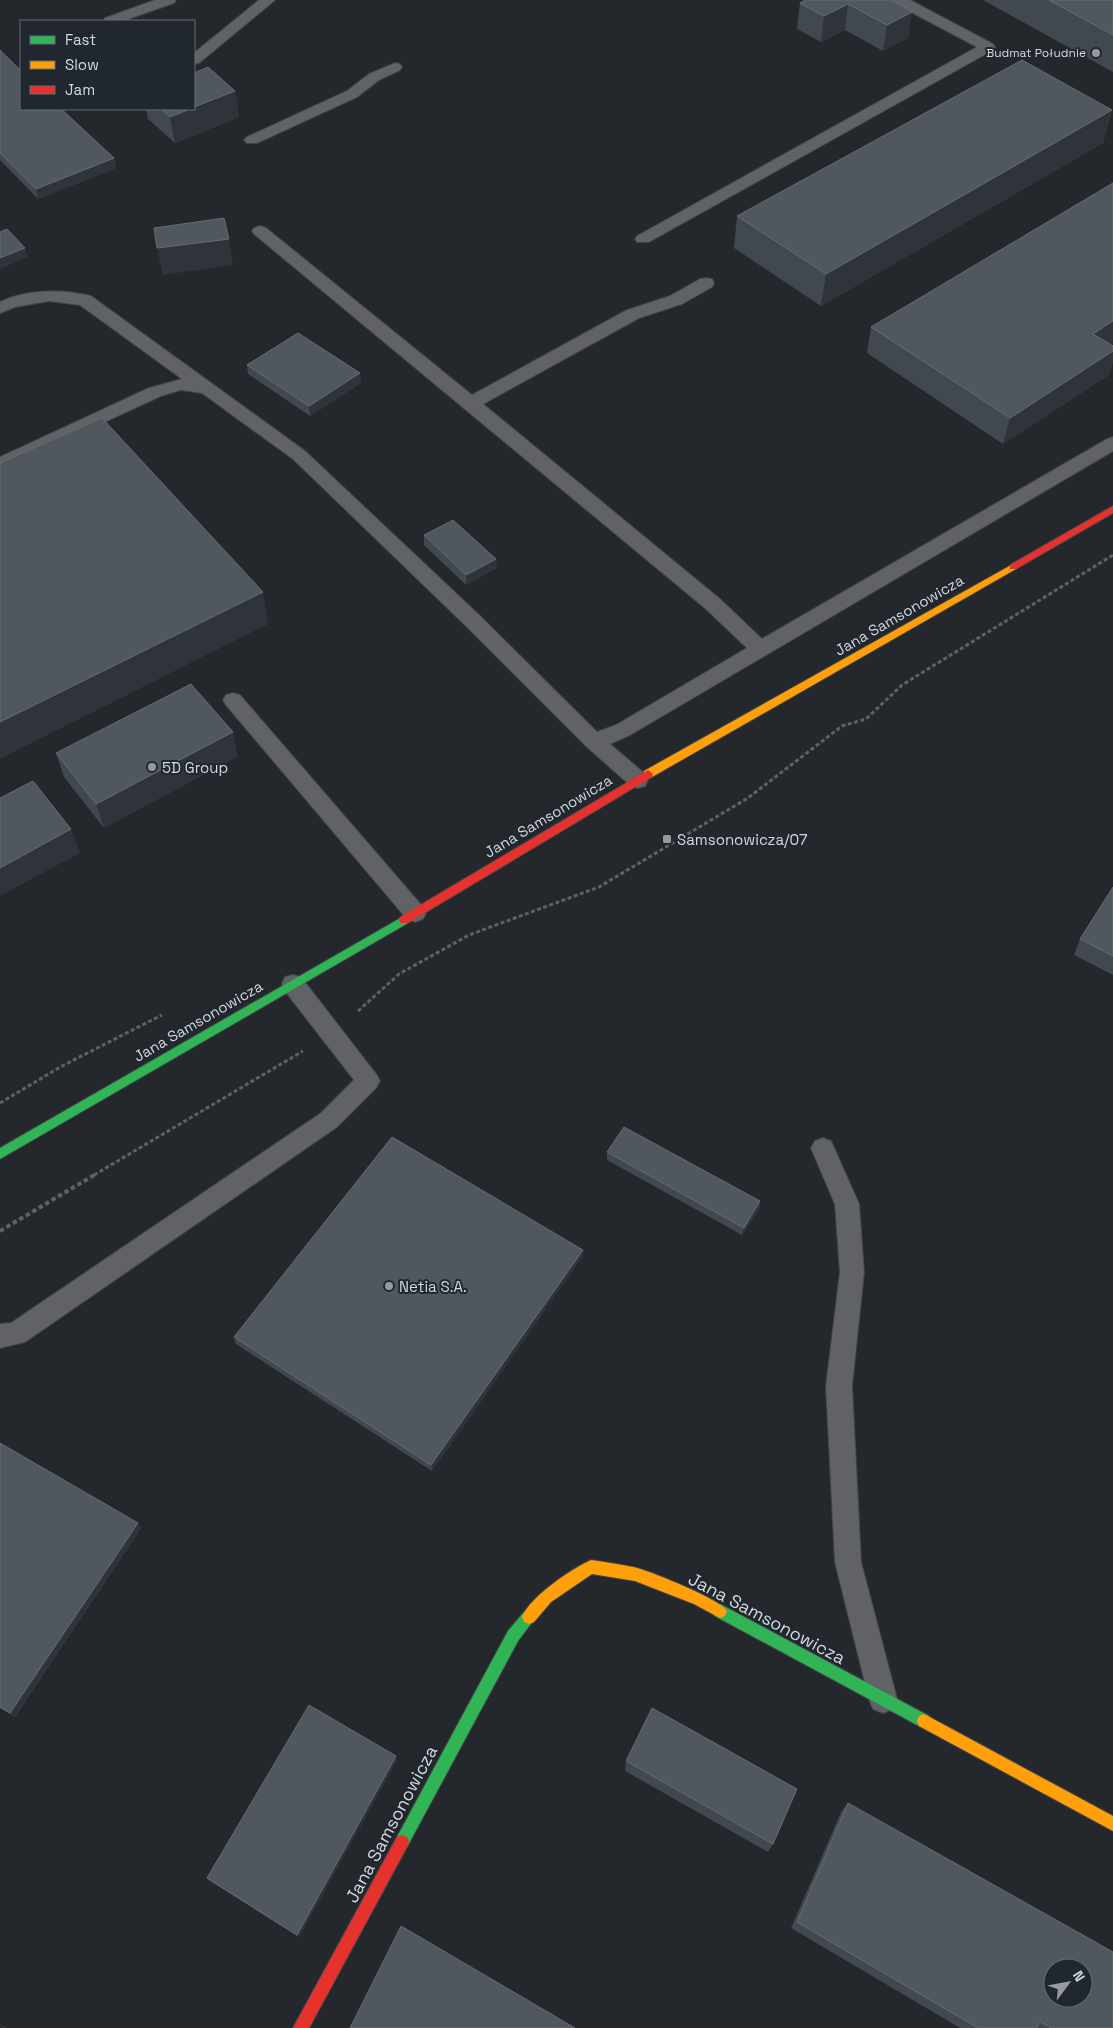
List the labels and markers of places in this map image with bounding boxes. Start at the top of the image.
place label: Budmat Południe [986,45,1086,61]
marker: Budmat Południe [1090,47,1102,59]
place label: 5D Group [162,758,228,777]
marker: 5D Group [146,761,158,773]
place label: Samsonowicza/07 [677,830,807,849]
marker: Samsonowicza/07 [661,833,673,845]
place label: Netia S.A. [399,1277,467,1296]
marker: Netia S.A. [383,1280,395,1292]

